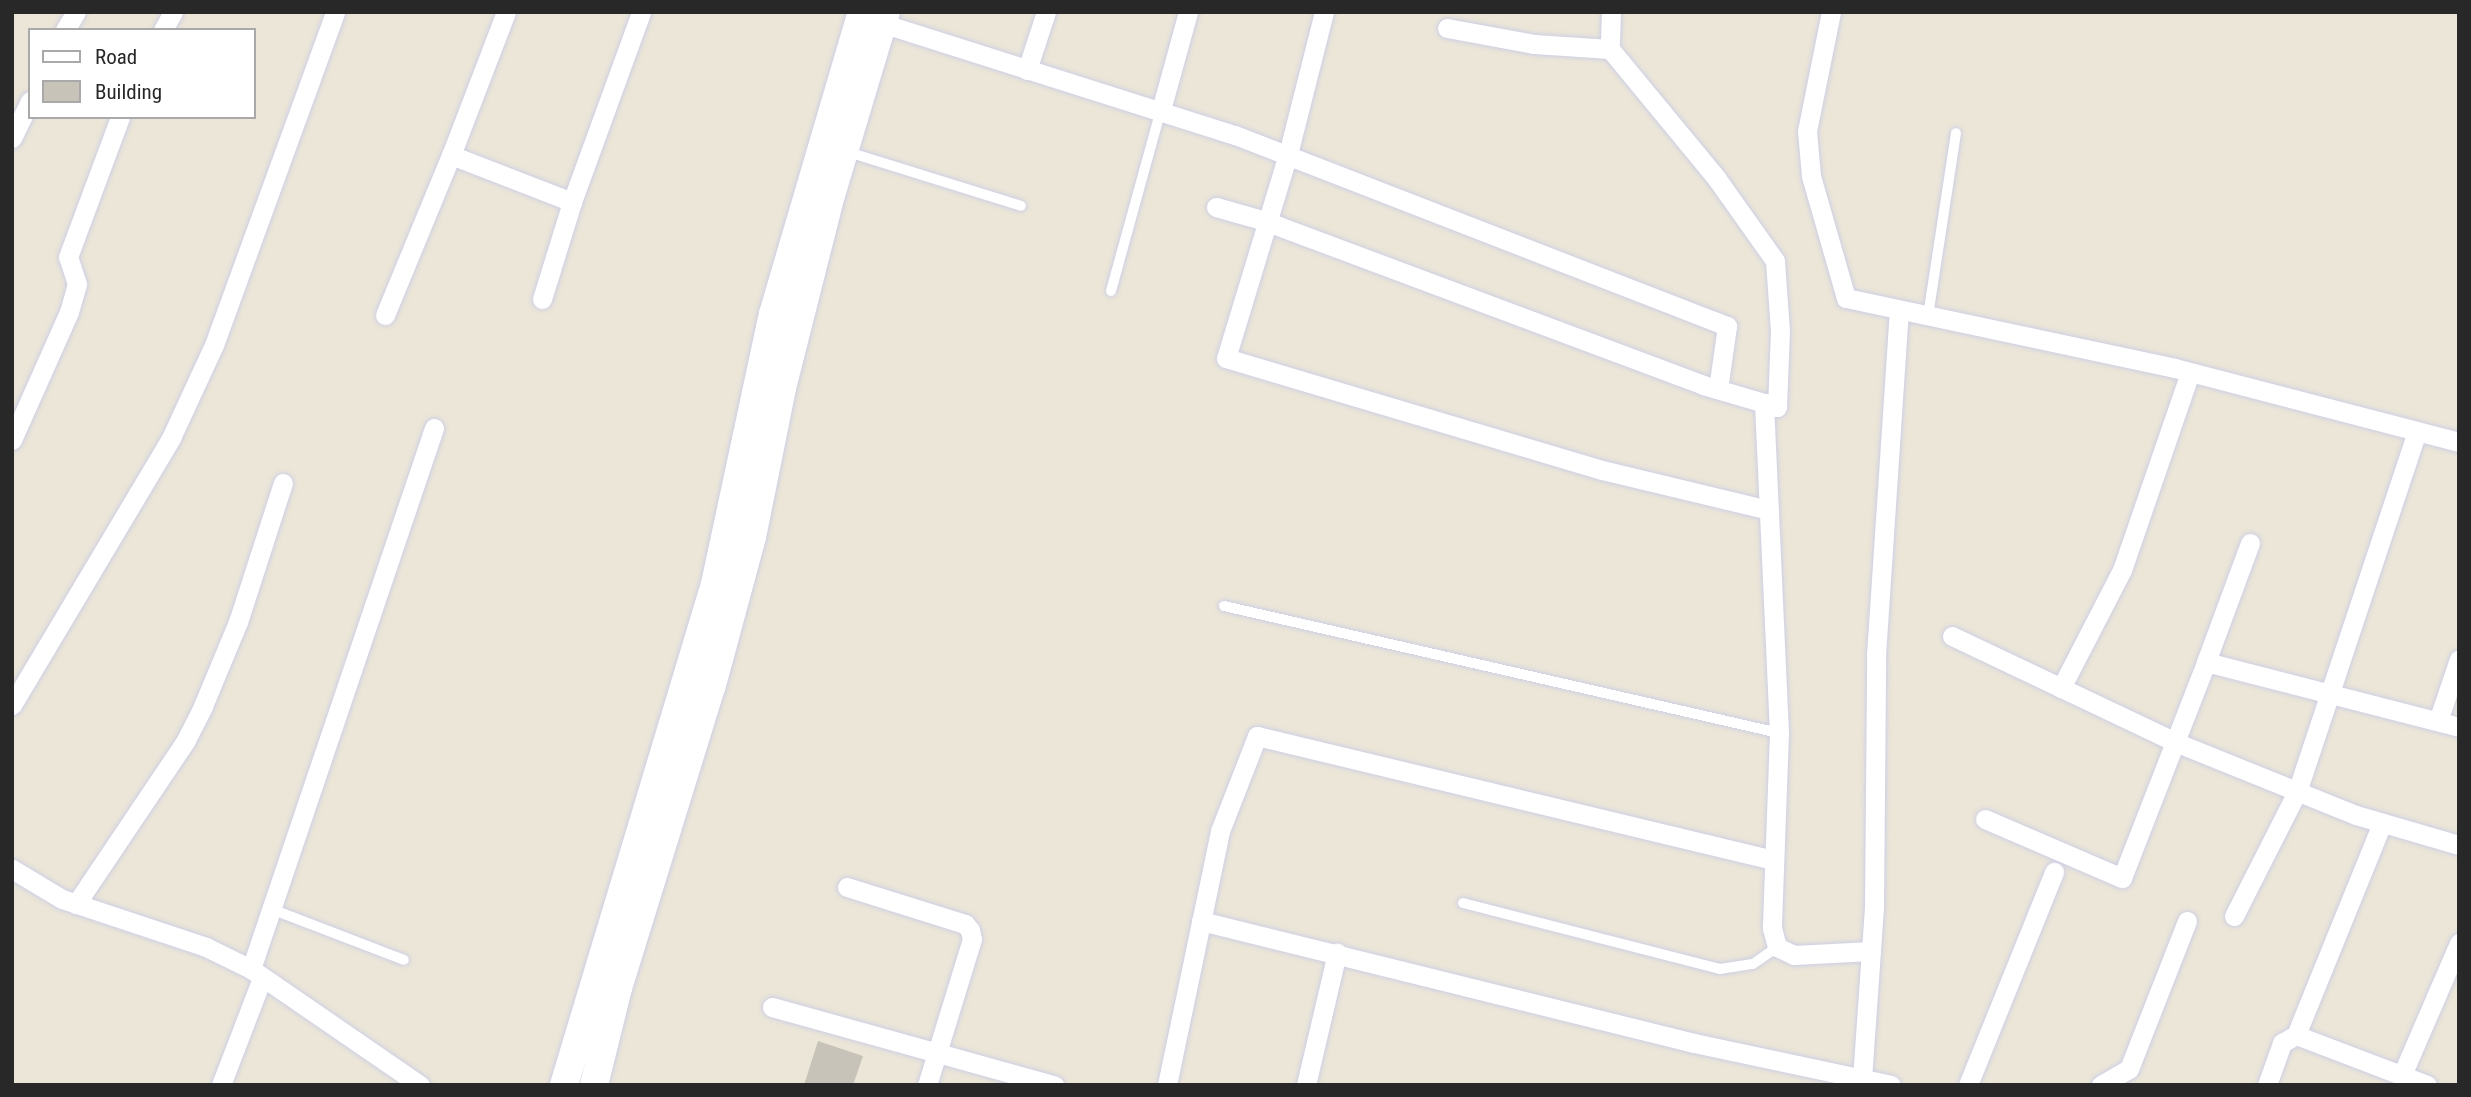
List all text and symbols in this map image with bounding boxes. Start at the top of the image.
legend [28,28,256,119]
text: Road [95,45,137,69]
text: Building [95,80,162,104]

